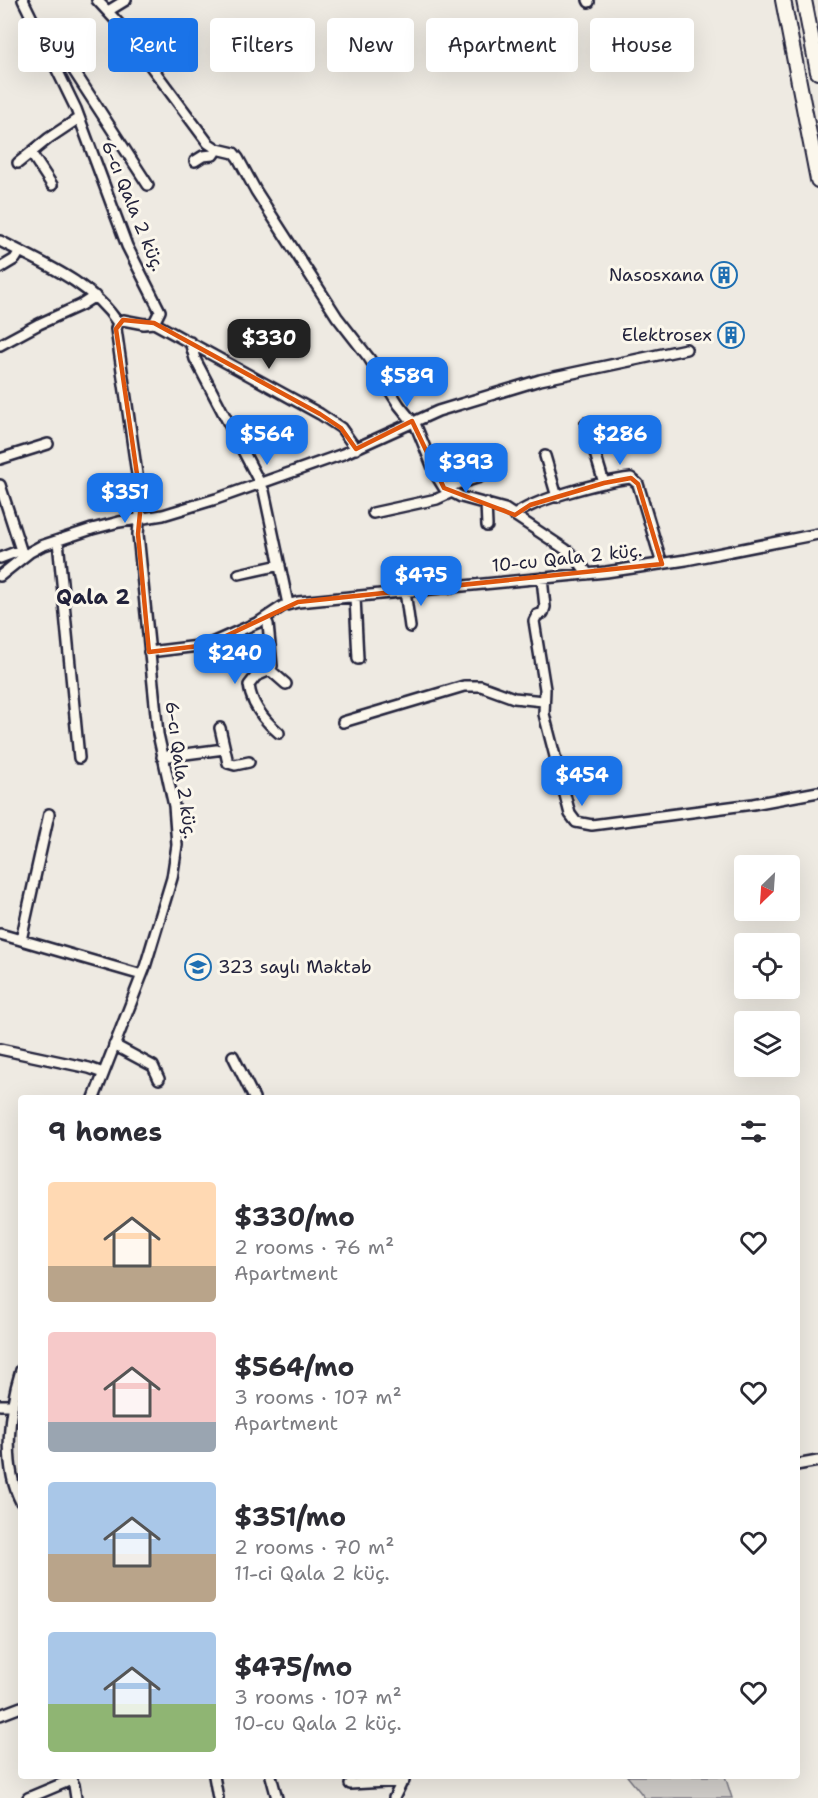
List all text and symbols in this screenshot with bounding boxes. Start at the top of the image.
chip: Buy [18,18,96,72]
chip: Rent [108,18,198,72]
chip: Filters [210,18,315,72]
chip: New [327,18,414,72]
chip: Apartment [426,18,578,72]
chip: House [590,18,694,72]
street label: 6-cı Qala 2 küç. [96,137,170,275]
building icon: Nasosxana [709,260,739,290]
place label: Nasosxana [609,263,704,287]
pin: $330 [233,319,305,370]
building icon: Elektrosex [716,320,746,350]
place label: Elektrosex [622,323,712,347]
text: $330 [241,325,297,351]
pin: $589 [371,357,443,408]
text: $589 [380,363,434,389]
pin: $564 [231,415,303,466]
pin: $286 [584,415,656,466]
text: $564 [240,421,294,447]
text: $286 [592,421,648,447]
pin: $393 [430,443,502,494]
text: $393 [439,449,493,475]
pin: $351 [89,473,161,524]
text: $351 [101,479,149,505]
street label: 10-cu Qala 2 küç. [491,538,643,578]
pin: $475 [385,556,457,607]
text: $475 [395,562,447,588]
district label: Qala 2 [56,583,130,611]
pin: $240 [199,634,271,685]
text: $240 [208,640,262,666]
street label: 6-cı Qala 2 küç. [159,700,203,840]
pin: $454 [546,756,618,807]
text: $454 [555,762,609,788]
north arrow [734,855,800,921]
map controls [734,855,800,1077]
button: locate [734,933,800,999]
school or university icon: 323 saylı Məktəb [183,952,213,982]
place label: 323 saylı Məktəb [218,955,372,979]
button: layers [734,1011,800,1077]
text: 9 homes [48,1114,162,1149]
icon: filters [737,1115,770,1148]
text: $330/mo [234,1199,355,1234]
icon: home [96,1206,168,1278]
icon: heart [737,1226,770,1259]
text: 2 rooms · 76 m² [234,1234,394,1260]
text: Apartment [234,1260,338,1286]
text: $564/mo [234,1349,354,1384]
icon: home [96,1356,168,1428]
icon: heart [737,1376,770,1409]
text: 3 rooms · 107 m² [234,1384,402,1410]
text: Apartment [234,1410,338,1436]
text: $351/mo [234,1499,346,1534]
icon: home [96,1506,168,1578]
icon: heart [737,1526,770,1559]
text: 2 rooms · 70 m² [234,1534,395,1560]
text: 11-ci Qala 2 küç. [234,1560,390,1586]
text: $475/mo [234,1649,352,1684]
icon: home [96,1656,168,1728]
icon: heart [737,1676,770,1709]
text: 3 rooms · 107 m² [234,1684,402,1710]
text: 10-cu Qala 2 küç. [234,1710,402,1736]

